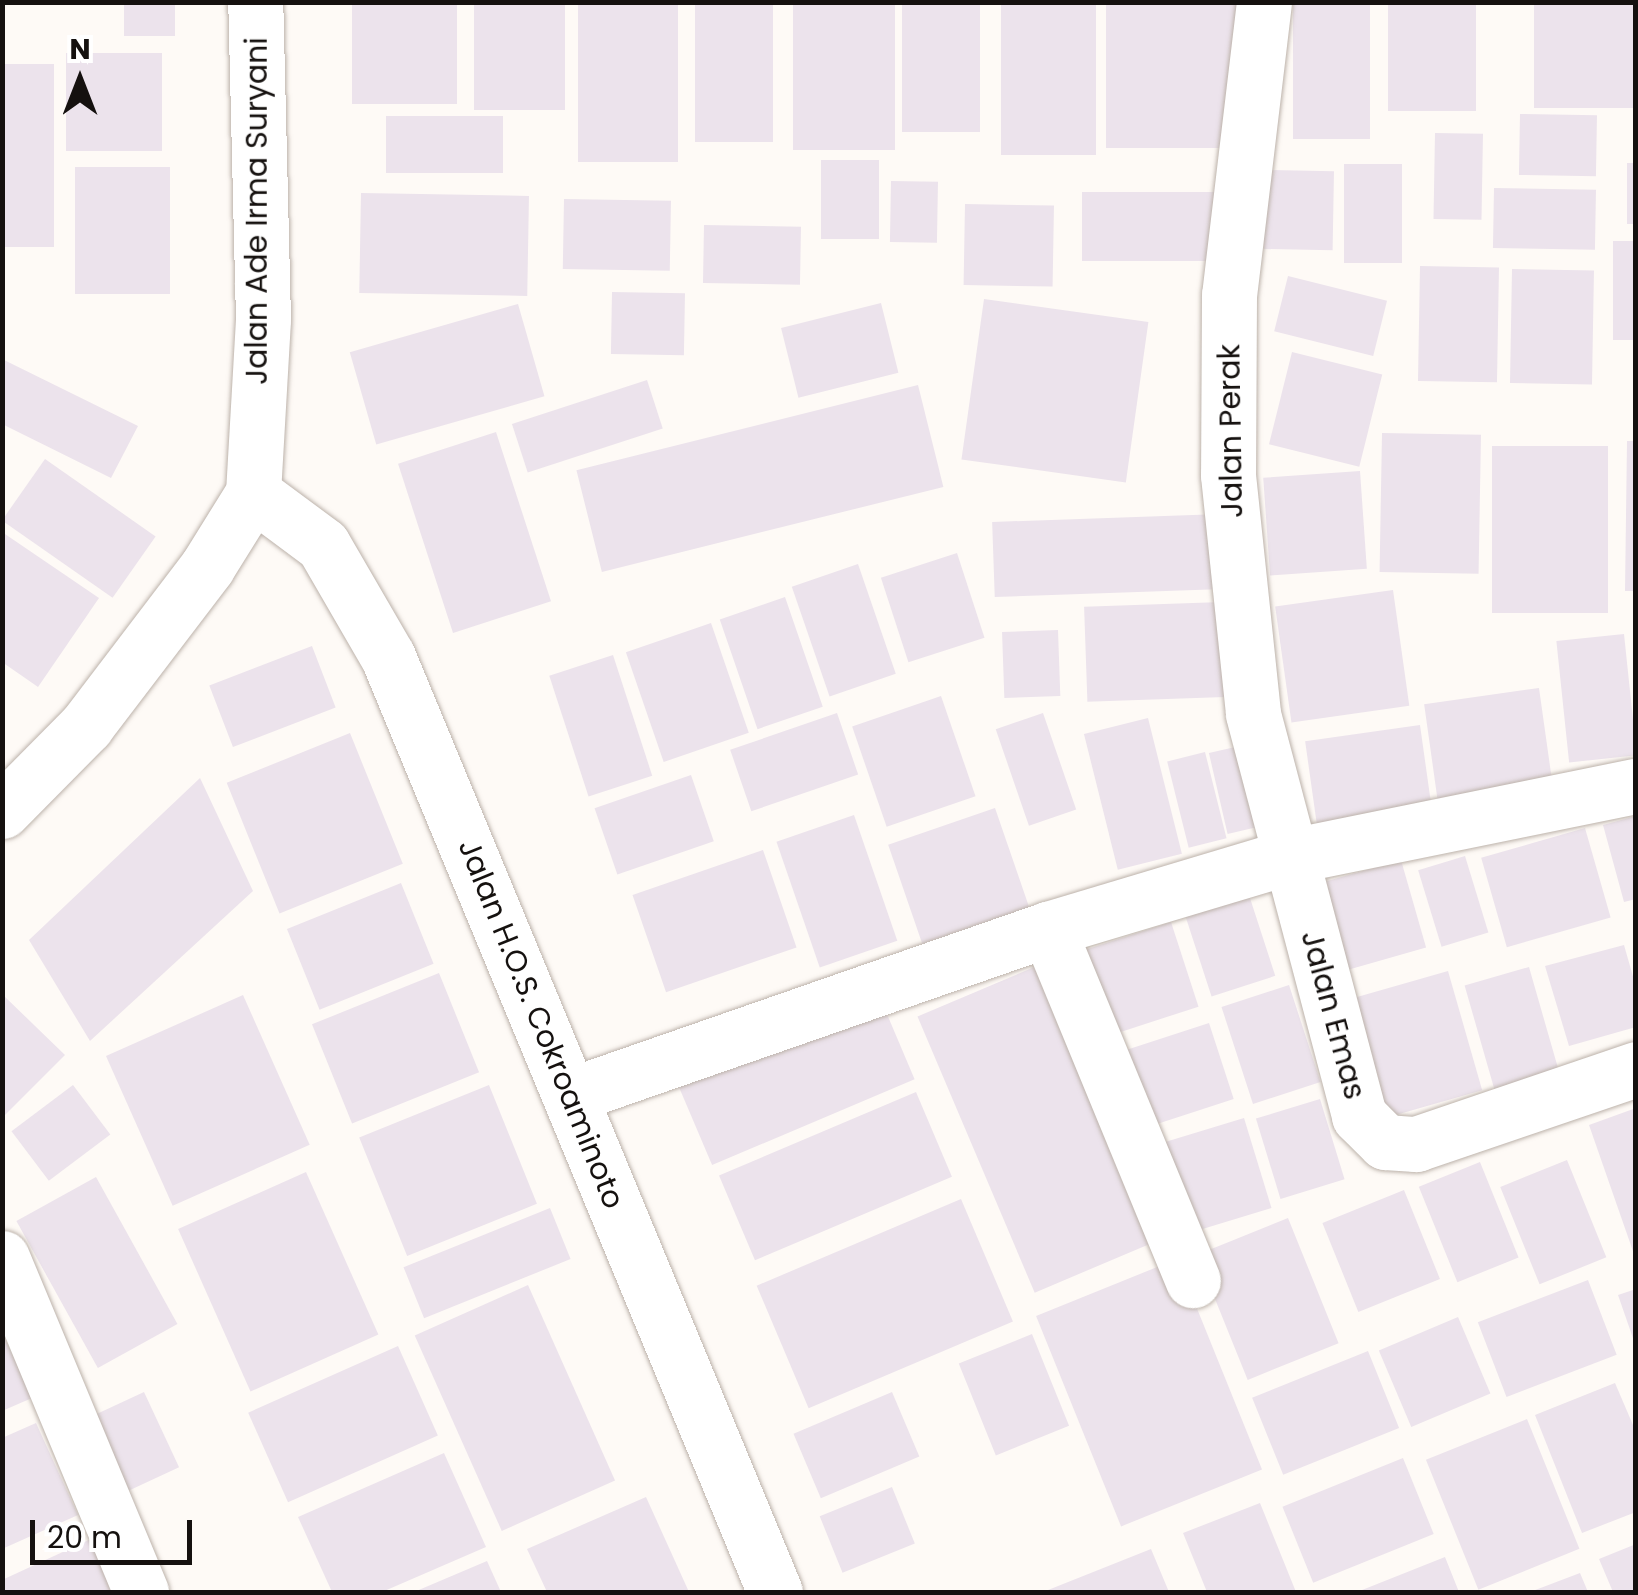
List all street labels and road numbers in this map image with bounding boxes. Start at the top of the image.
street label: Jalan Ade Irma Suryani [239,37,275,385]
street label: Jalan Perak [1211,344,1251,518]
street label: Jalan H.O.S. Cokroaminoto [450,834,632,1214]
street label: Jalan Emas [1293,927,1373,1103]

